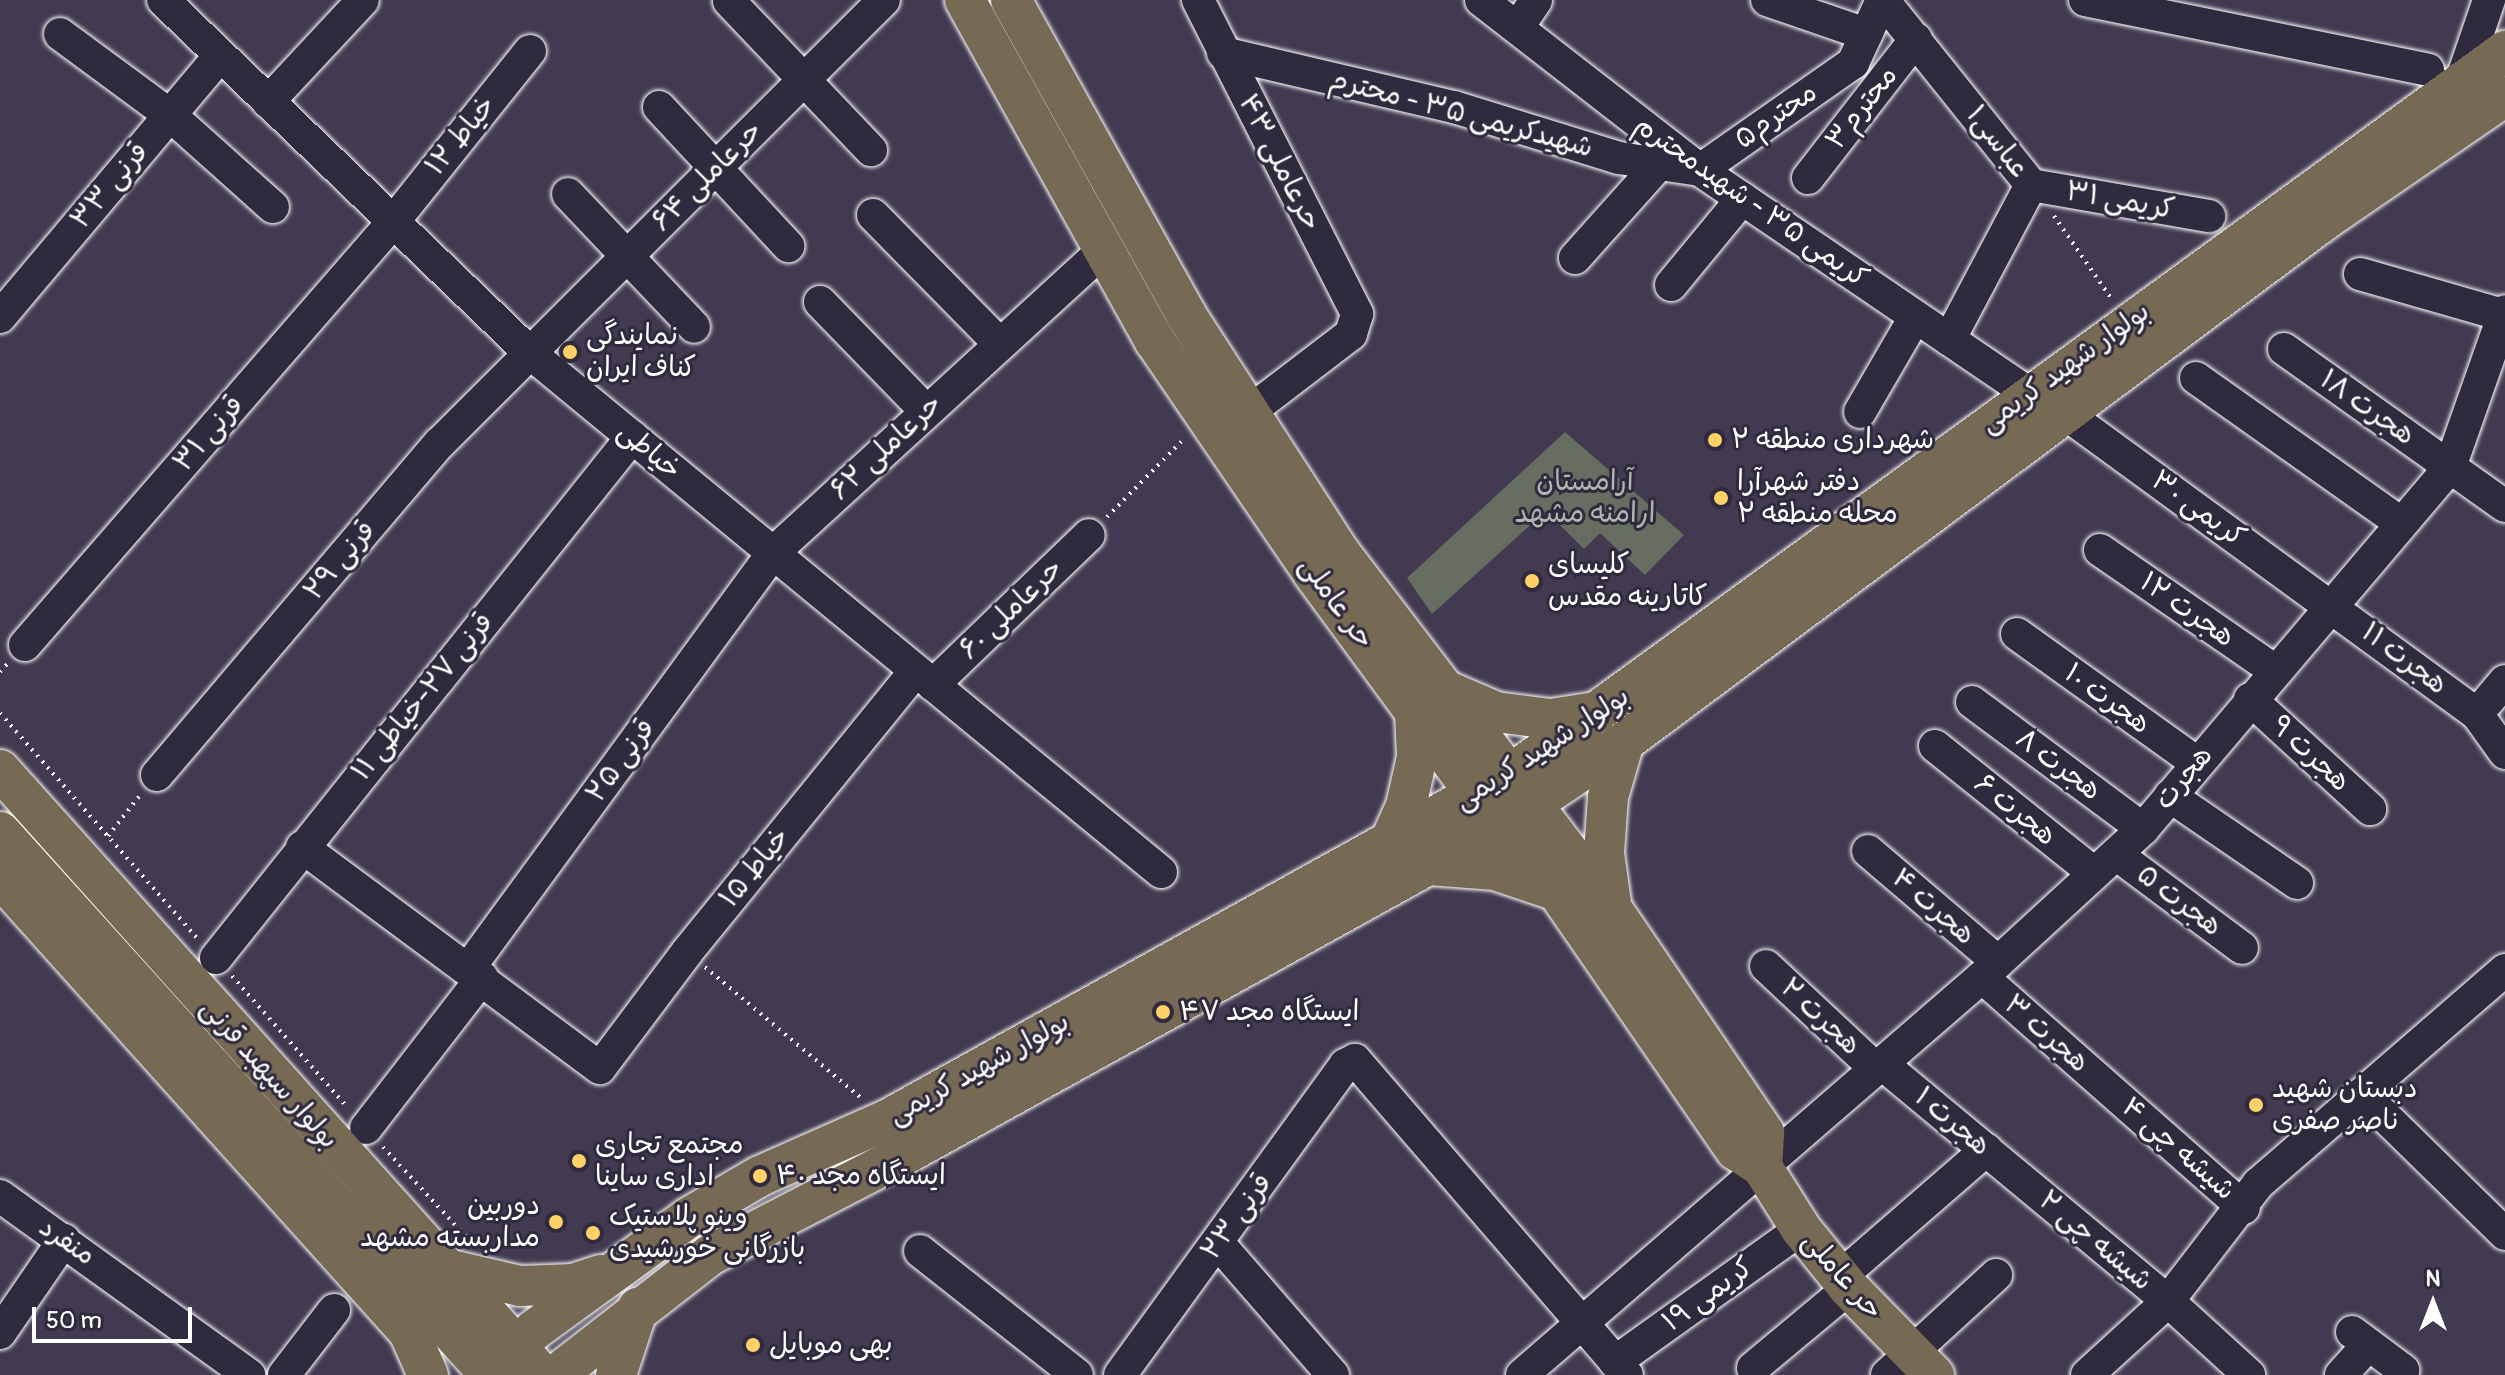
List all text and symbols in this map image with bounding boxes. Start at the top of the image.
street label: محترم۳ [1819,60,1905,156]
street label: شهیدکریمی ۳۵ - محترم [1326,63,1596,165]
street label: محترم۵ [1728,76,1824,156]
street label: خیاط ۱۲ [419,89,503,183]
street label: حرعاملی ۴۳ [1231,89,1327,235]
street label: عباسی۱ [1958,99,2036,185]
street label: کریمی ۳۵ - شهیدمحترم [1628,109,1874,295]
street label: حرعاملی ۶۴ [645,115,769,239]
street label: قرنی ۳۳ [64,136,156,236]
street label: کریمی ۳۱ [2063,175,2177,227]
street label: بولوار شهید کریمی [1973,295,2157,441]
place label: نمایندگی کناف ایران [586,319,696,385]
marker: نمایندگی کناف ایران [561,343,579,361]
street label: هجرت ۱۸ [2313,363,2421,453]
street label: حرعاملی ۶۲ [824,388,948,508]
street label: قرنی ۳۱ [167,389,251,479]
street label: خیاطی [610,415,688,487]
place label: شهرداری منطقه ۲ [1731,423,1934,457]
marker: شهرداری منطقه ۲ [1706,431,1724,449]
street label: کریمی ۳۰ [2144,463,2252,555]
park label: آرامستان ارامنه مشهد [1515,465,1655,531]
place label: دفتر شهرآرا محله منطقه ۲ [1737,465,1898,531]
marker: دفتر شهرآرا محله منطقه ۲ [1712,489,1730,507]
street label: قرنی ۲۹ [297,514,383,608]
place label: کلیسای کاتارینه مقدس [1548,548,1707,614]
street label: حر عاملی [1291,550,1381,656]
street label: حرعاملی ۶۰ [953,553,1069,667]
street label: هجرت ۱۲ [2133,565,2241,655]
marker: کلیسای کاتارینه مقدس [1523,572,1541,590]
street label: قرنی ۲۷-خیاطی ۱۱ [345,606,501,788]
street label: هجرت ۱۱ [2354,616,2454,702]
street label: هجرت ۱۰ [2057,657,2157,741]
street label: بولوار شهید کریمی [1448,680,1636,818]
street label: هجرت ۹ [2263,709,2357,799]
street label: قرنی ۲۵ [579,713,663,809]
street label: هجرت ۸ [2009,722,2107,808]
street label: هجرت [2148,739,2220,817]
street label: هجرت ۶ [1967,767,2063,853]
street label: خیاط ۱۵ [713,821,797,915]
street label: هجرت ۵ [2130,858,2228,944]
street label: هجرت ۴ [1884,862,1982,952]
street label: هجرت ۲ [1773,971,1867,1063]
street label: هجرت ۳ [1997,988,2095,1080]
street label: بولوار سپهبد قرنی [193,992,345,1156]
place label: ایستگاه مجد ۴۷ [1179,995,1359,1029]
marker: ایستگاه مجد ۴۷ [1154,1003,1172,1021]
street label: بولوار شهید کریمی [883,1005,1075,1133]
place label: دبستان شهید ناصر صفری [2272,1072,2418,1138]
street label: هجرت ۱ [1907,1081,1997,1163]
street label: شیشه چی ۴ [2114,1090,2242,1208]
marker: دبستان شهید ناصر صفری [2247,1096,2265,1114]
place label: مجتمع تجاری اداری ساینا [595,1128,744,1194]
marker: مجتمع تجاری اداری ساینا [570,1152,588,1170]
place label: ایستگاه مجد ۴۰ [776,1159,946,1193]
marker: ایستگاه مجد ۴۰ [751,1167,769,1185]
street label: قرنی ۲۳ [1194,1167,1280,1267]
street label: شیشه چی ۲ [2031,1184,2159,1298]
place label: دوربین مداربسته مشهد [360,1189,540,1255]
place label: وینو پلاستیک بازرگانی خورشیدی [609,1200,805,1266]
street label: منفرد [32,1211,102,1273]
marker: دوربین مداربسته مشهد [547,1213,565,1231]
marker: وینو پلاستیک بازرگانی خورشیدی [584,1224,602,1242]
street label: حر عاملی [1795,1225,1889,1327]
street label: کریمی ۱۹ [1656,1251,1760,1339]
north arrow [2393,1263,2473,1343]
text: N [2426,1265,2440,1293]
scale bar [36,1291,196,1341]
text: 50 m [46,1306,102,1335]
place label: بهی موبایل [769,1328,893,1362]
marker: بهی موبایل [744,1336,762,1354]

